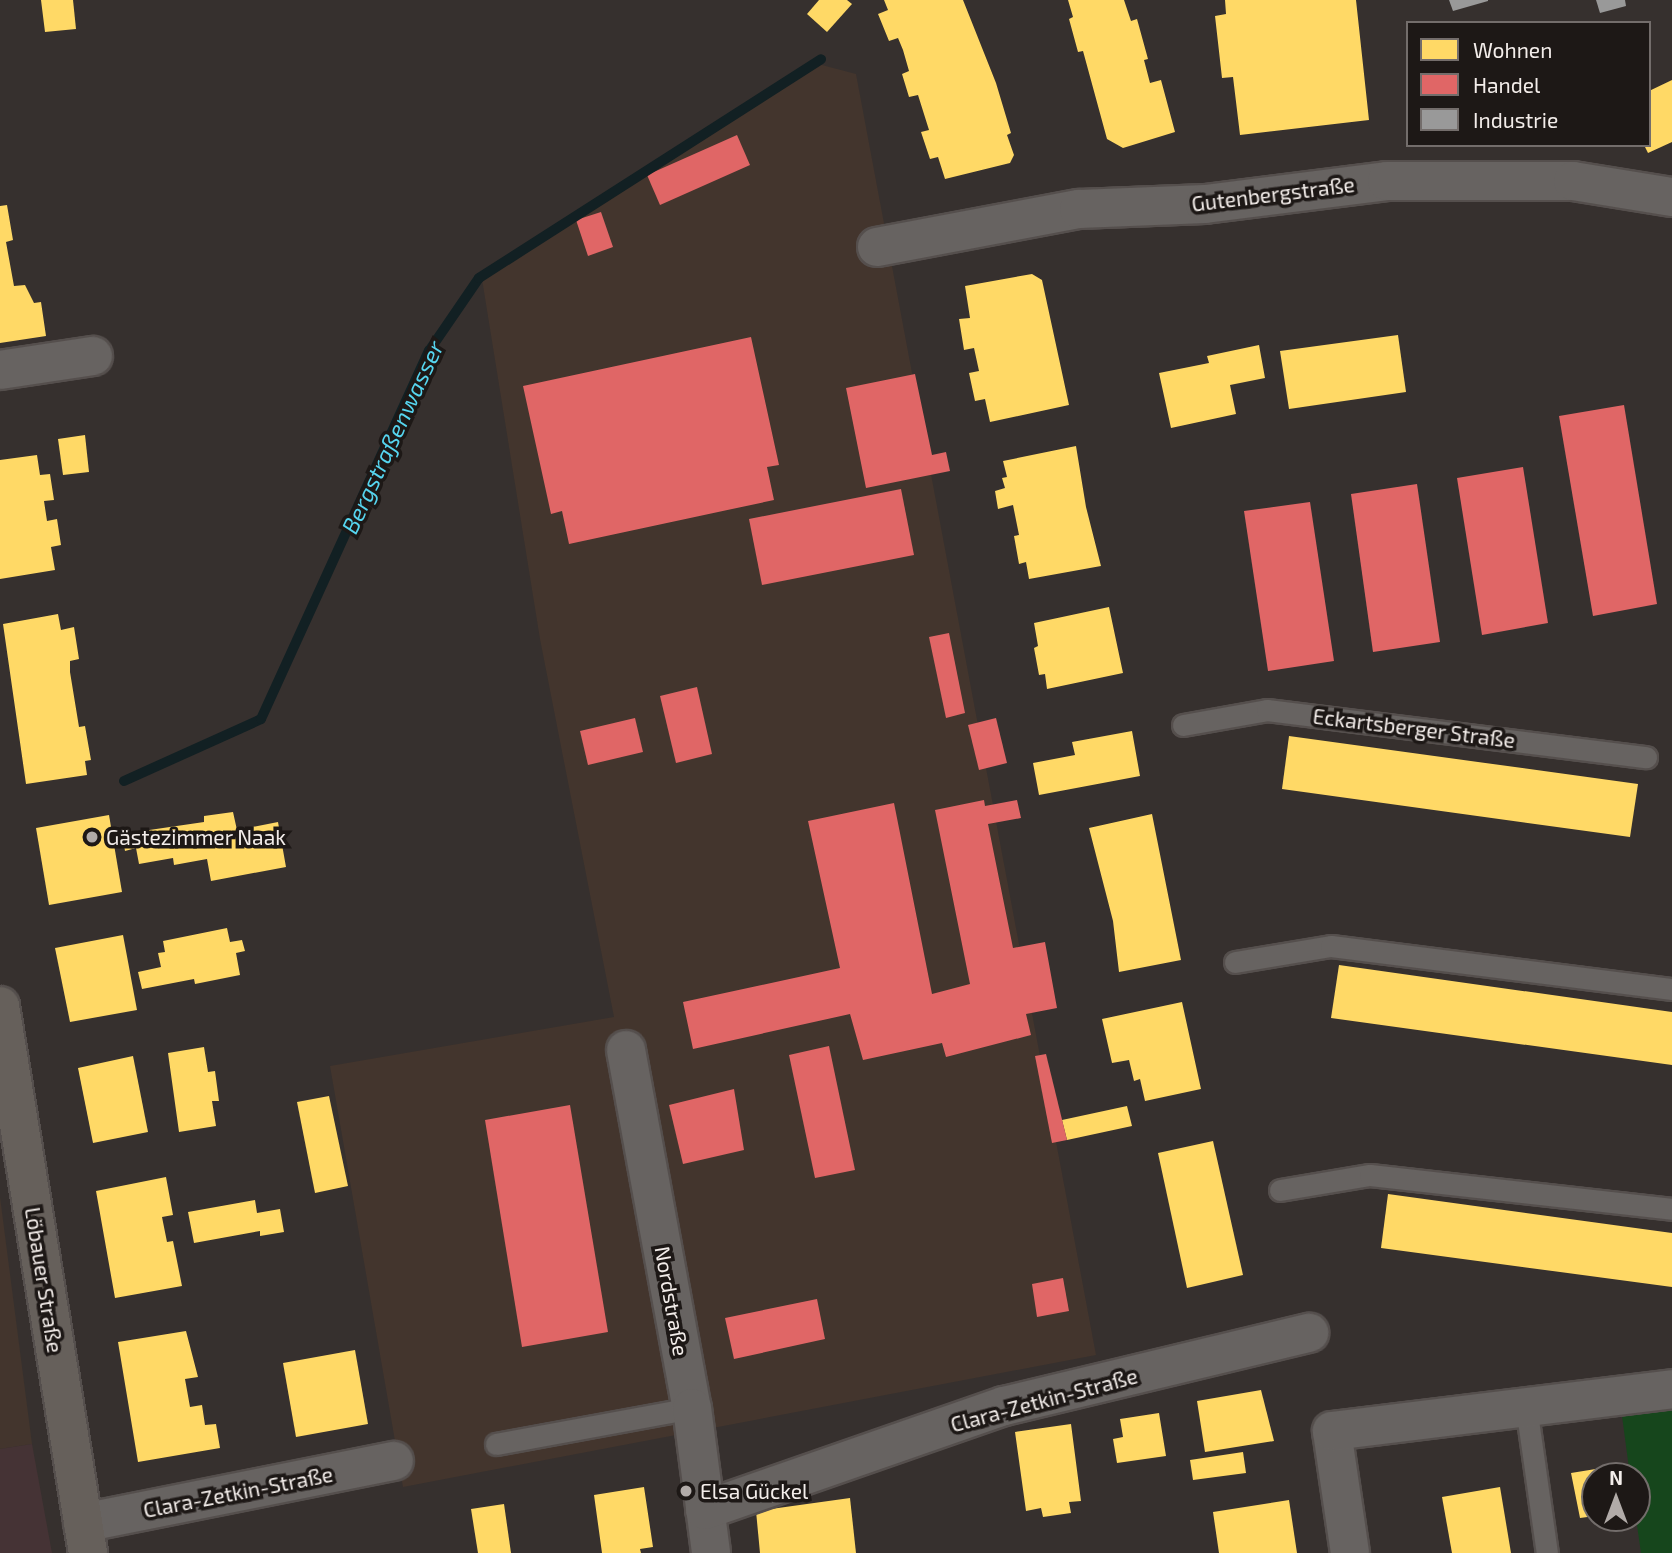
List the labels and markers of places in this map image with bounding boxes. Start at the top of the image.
place label: Gästezimmer Naak [106,824,286,850]
marker: Gästezimmer Naak [84,829,100,845]
place label: Elsa Gückel [700,1478,808,1504]
marker: Elsa Gückel [678,1483,694,1499]

